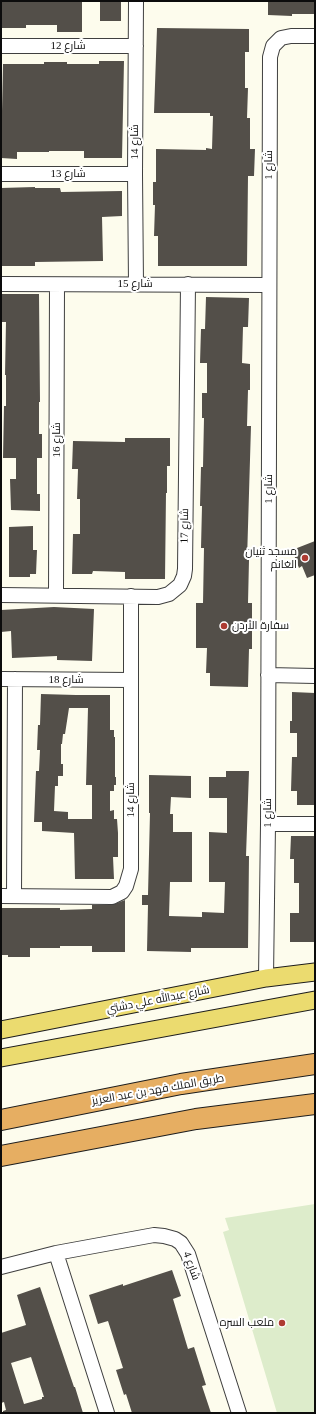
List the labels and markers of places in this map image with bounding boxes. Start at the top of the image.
place label: مسجد ثنيان الغانم [245,545,297,571]
marker: مسجد ثنيان الغانم [300,553,310,563]
place label: سفارة الأردن [232,619,289,633]
marker: سفارة الأردن [219,621,229,631]
place label: ملعب السره [220,1316,274,1330]
marker: ملعب السره [277,1318,287,1328]

